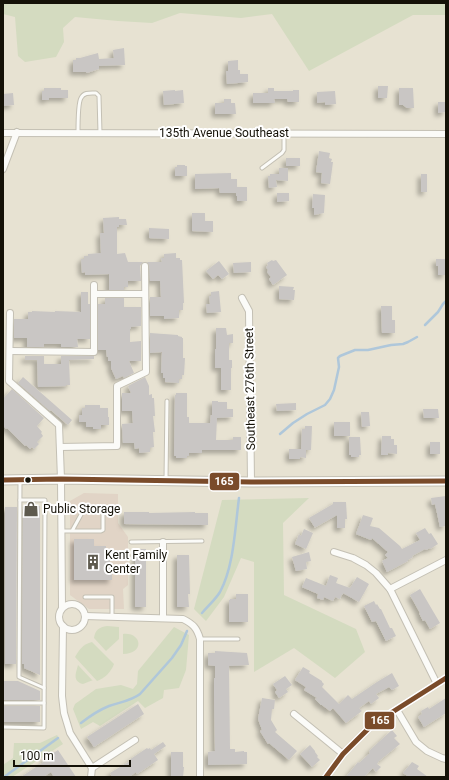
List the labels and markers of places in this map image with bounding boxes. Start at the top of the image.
unlabelled marker [23,475,33,485]
shop icon: Public Storage [22,500,40,518]
place label: Public Storage [43,502,120,516]
place label: Kent Family Center [105,548,168,576]
building icon: Kent Family Center [84,553,102,571]

